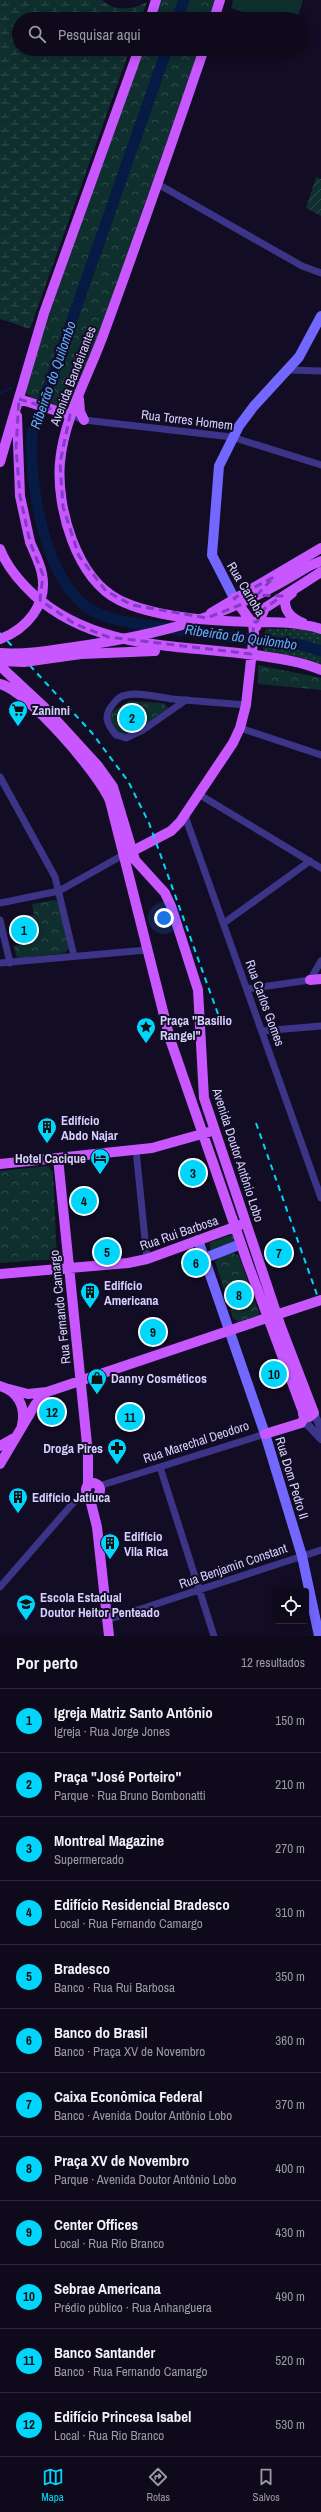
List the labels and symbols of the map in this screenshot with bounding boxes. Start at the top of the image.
water label: Ribeirão do Quilombo [26,319,80,431]
street label: Avenida Bandeirantes [46,324,100,429]
street label: Rua Torres Homem [140,406,234,434]
street label: Rua Carioba [223,559,269,619]
water label: Ribeirão do Quilombo [184,620,298,654]
supermarket icon: Zaninni [7,699,29,727]
place label: Zaninni [32,702,70,719]
pin: 2 [119,703,145,733]
your location [154,908,174,928]
pin: 1 [11,915,37,945]
street label: Rua Carlos Gomes [242,958,288,1048]
place label: Praça "Basílio Rangel" [160,1012,232,1044]
place icon: Praça "Basílio Rangel" [135,1016,157,1044]
street label: Avenida Doutor Antônio Lobo [208,1085,268,1224]
place label: Edifício Abdo Najar [61,1112,119,1144]
building icon: Edifício Abdo Najar [36,1116,58,1144]
hotel icon: Hotel Cacique [89,1147,111,1175]
place label: Hotel Cacique [15,1150,86,1167]
pin: 3 [180,1158,206,1188]
pin: 4 [71,1186,97,1216]
street label: Rua Rui Barbosa [138,1212,220,1254]
pin: 5 [94,1237,120,1267]
pin: 7 [266,1238,292,1268]
pin: 6 [183,1248,209,1278]
street label: Rua Fernando Camargo [46,1249,74,1365]
place label: Edifício Americana [104,1277,159,1309]
pin: 8 [226,1280,252,1310]
building icon: Edifício Americana [79,1281,101,1309]
pin: 9 [140,1317,166,1347]
pin: 10 [261,1359,287,1389]
shop icon: Danny Cosméticos [86,1367,108,1395]
place label: Danny Cosméticos [111,1370,207,1387]
pin: 12 [39,1397,65,1427]
pin: 11 [117,1402,143,1432]
street label: Rua Marechal Deodoro [141,1417,251,1467]
street label: Rua Dom Pedro II [271,1435,313,1521]
pharmacy icon: Droga Pires [106,1437,128,1465]
place label: Droga Pires [43,1440,103,1457]
building icon: Edifício Jatíuca [7,1486,29,1514]
place label: Edifício Jatíuca [32,1489,110,1506]
place label: Edifício Vila Rica [124,1528,168,1560]
building icon: Edifício Vila Rica [99,1532,121,1560]
street label: Rua Benjamin Constant [177,1540,289,1592]
place label: Escola Estadual Doutor Heitor Penteado [40,1589,160,1621]
school or university icon: Escola Estadual Doutor Heitor Penteado [15,1593,37,1621]

